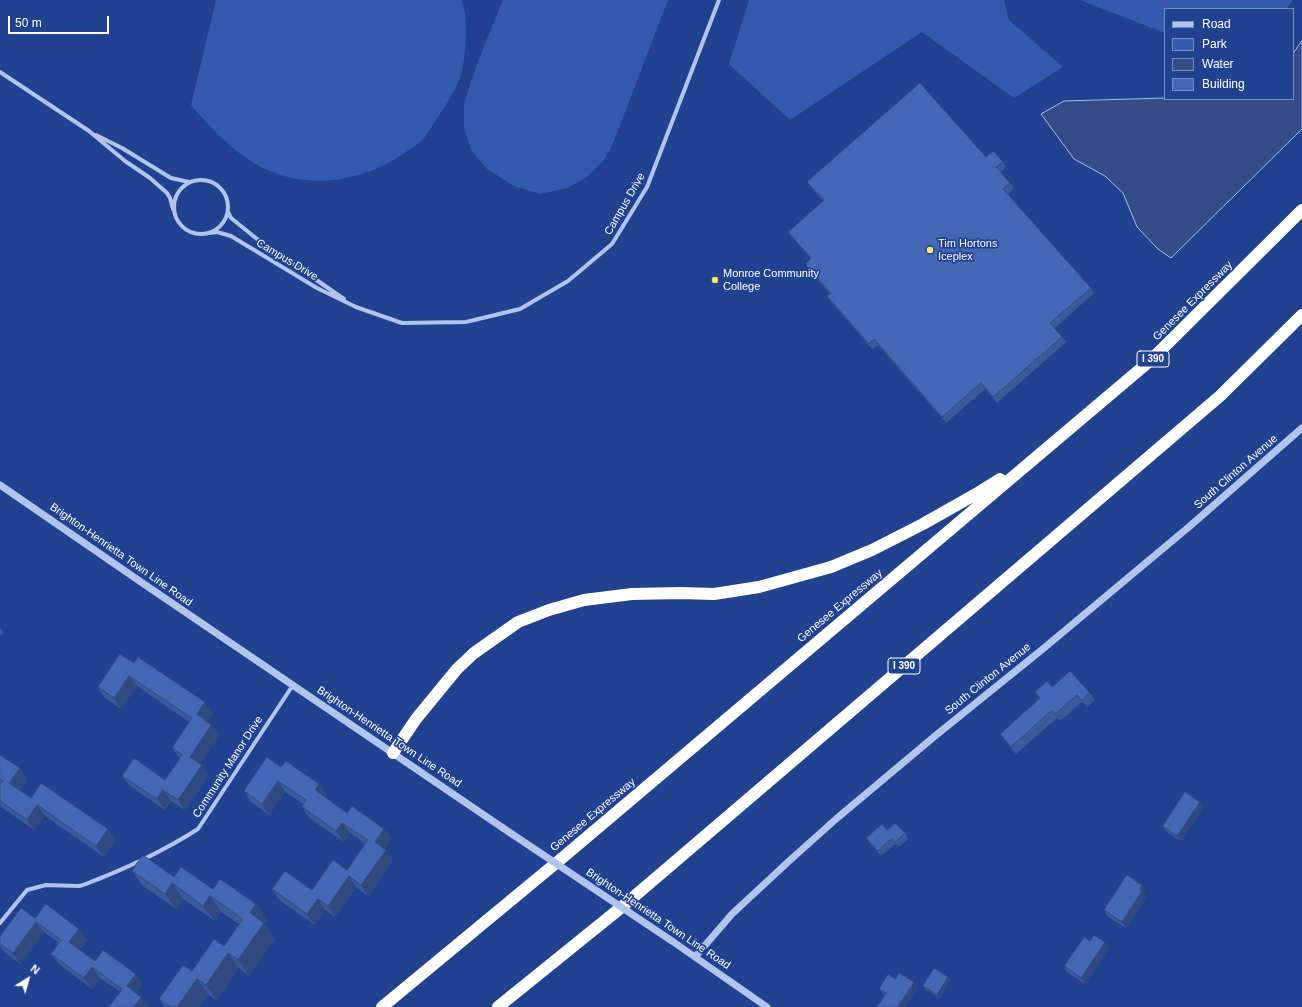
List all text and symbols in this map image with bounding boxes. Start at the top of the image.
scale bar [10,8,111,34]
legend [1164,8,1294,100]
text: 50 m [15,16,42,30]
text: Road [1202,17,1231,31]
text: Park [1202,37,1227,51]
text: Water [1202,57,1234,71]
text: Building [1202,77,1245,91]
street label: Campus Drive [602,171,648,237]
street label: Campus Drive [254,236,320,284]
place label: Tim Hortons Iceplex [938,237,997,263]
marker: Tim Hortons Iceplex [925,245,935,255]
street label: Genesee Expressway [1151,259,1235,343]
place label: Monroe Community College [723,267,819,293]
marker: Monroe Community College [710,275,720,285]
road number: I 390 [1137,351,1169,367]
street label: South Clinton Avenue [1192,432,1280,512]
street label: Brighton-Henrietta Town Line Road [47,500,195,610]
street label: Genesee Expressway [795,567,885,645]
street label: South Clinton Avenue [943,640,1033,718]
road number: I 390 [888,658,920,674]
street label: Brighton-Henrietta Town Line Road [314,684,464,790]
street label: Community Manor Drive [190,714,266,820]
street label: Genesee Expressway [548,776,638,854]
street label: Brighton-Henrietta Town Line Road [583,866,733,972]
north arrow [8,959,48,999]
text: N [28,962,42,977]

